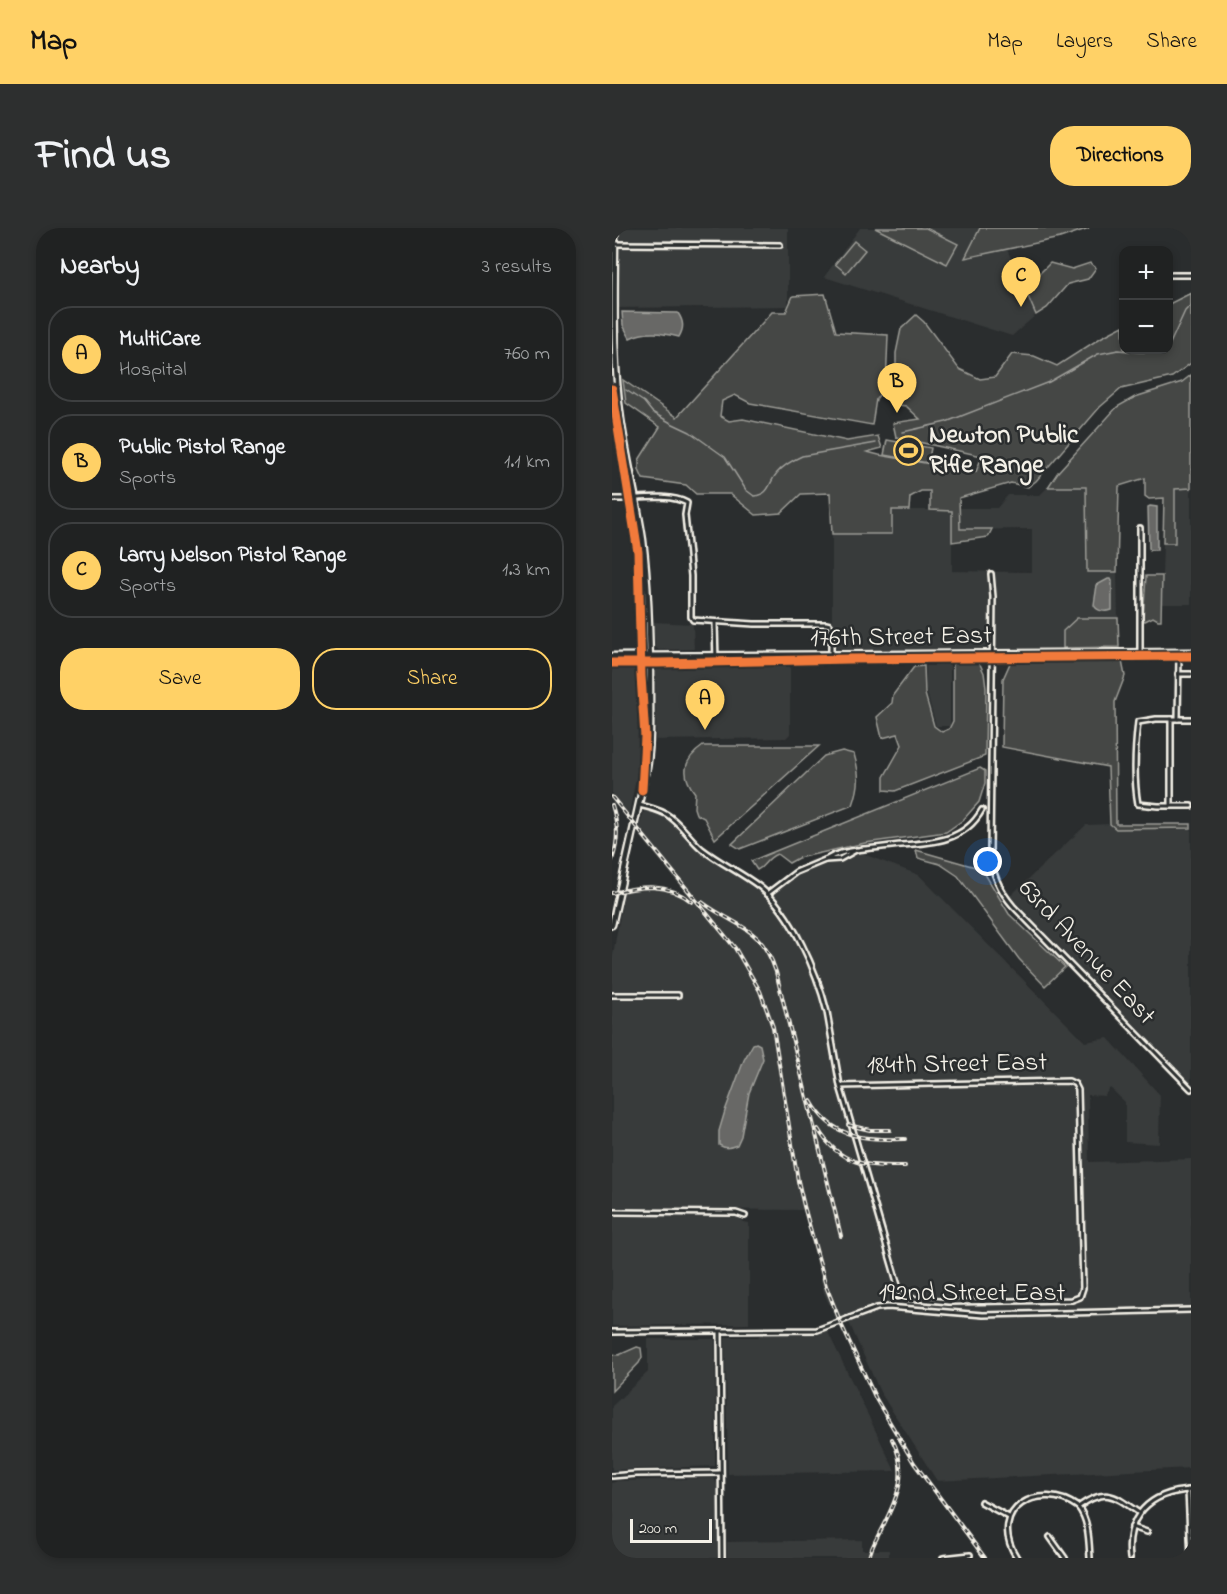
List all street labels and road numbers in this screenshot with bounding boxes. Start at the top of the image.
street label: 176th Street East [810,617,992,659]
street label: 63rd Avenue East [1008,872,1164,1035]
street label: 184th Street East [867,1044,1048,1086]
street label: 192nd Street East [879,1275,1066,1313]

